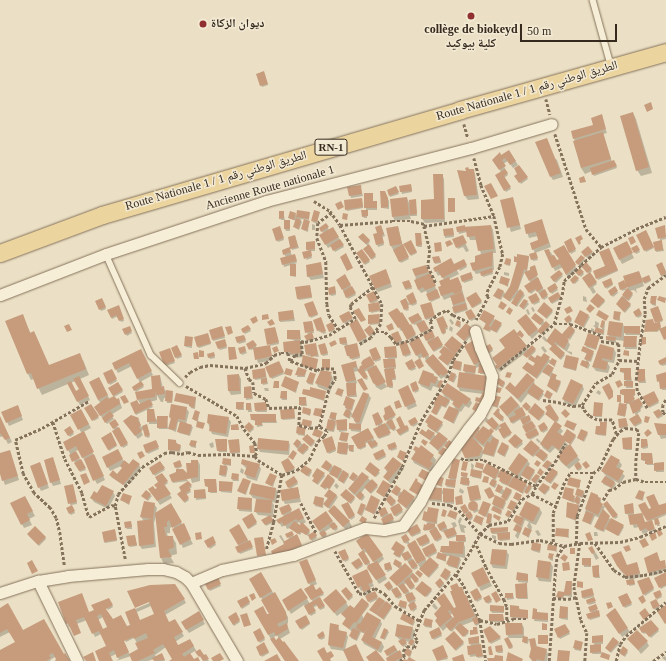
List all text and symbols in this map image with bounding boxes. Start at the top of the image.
marker: collège de biokeyd كلية بيوكيد [466,11,476,21]
scale bar [522,16,619,42]
place label: ديوان الزكاة [211,17,264,31]
marker: ديوان الزكاة [198,19,208,29]
place label: collège de biokeyd كلية بيوكيد [424,23,518,51]
text: 50 m [527,24,551,38]
street label: Route Nationale 1 / الطريق الوطني رقم 1 [435,58,619,124]
road number: RN-1 [314,138,348,156]
street label: Route Nationale 1 / الطريق الوطني رقم 1 [124,148,308,214]
street label: Ancienne Route nationale 1 [204,163,336,213]

